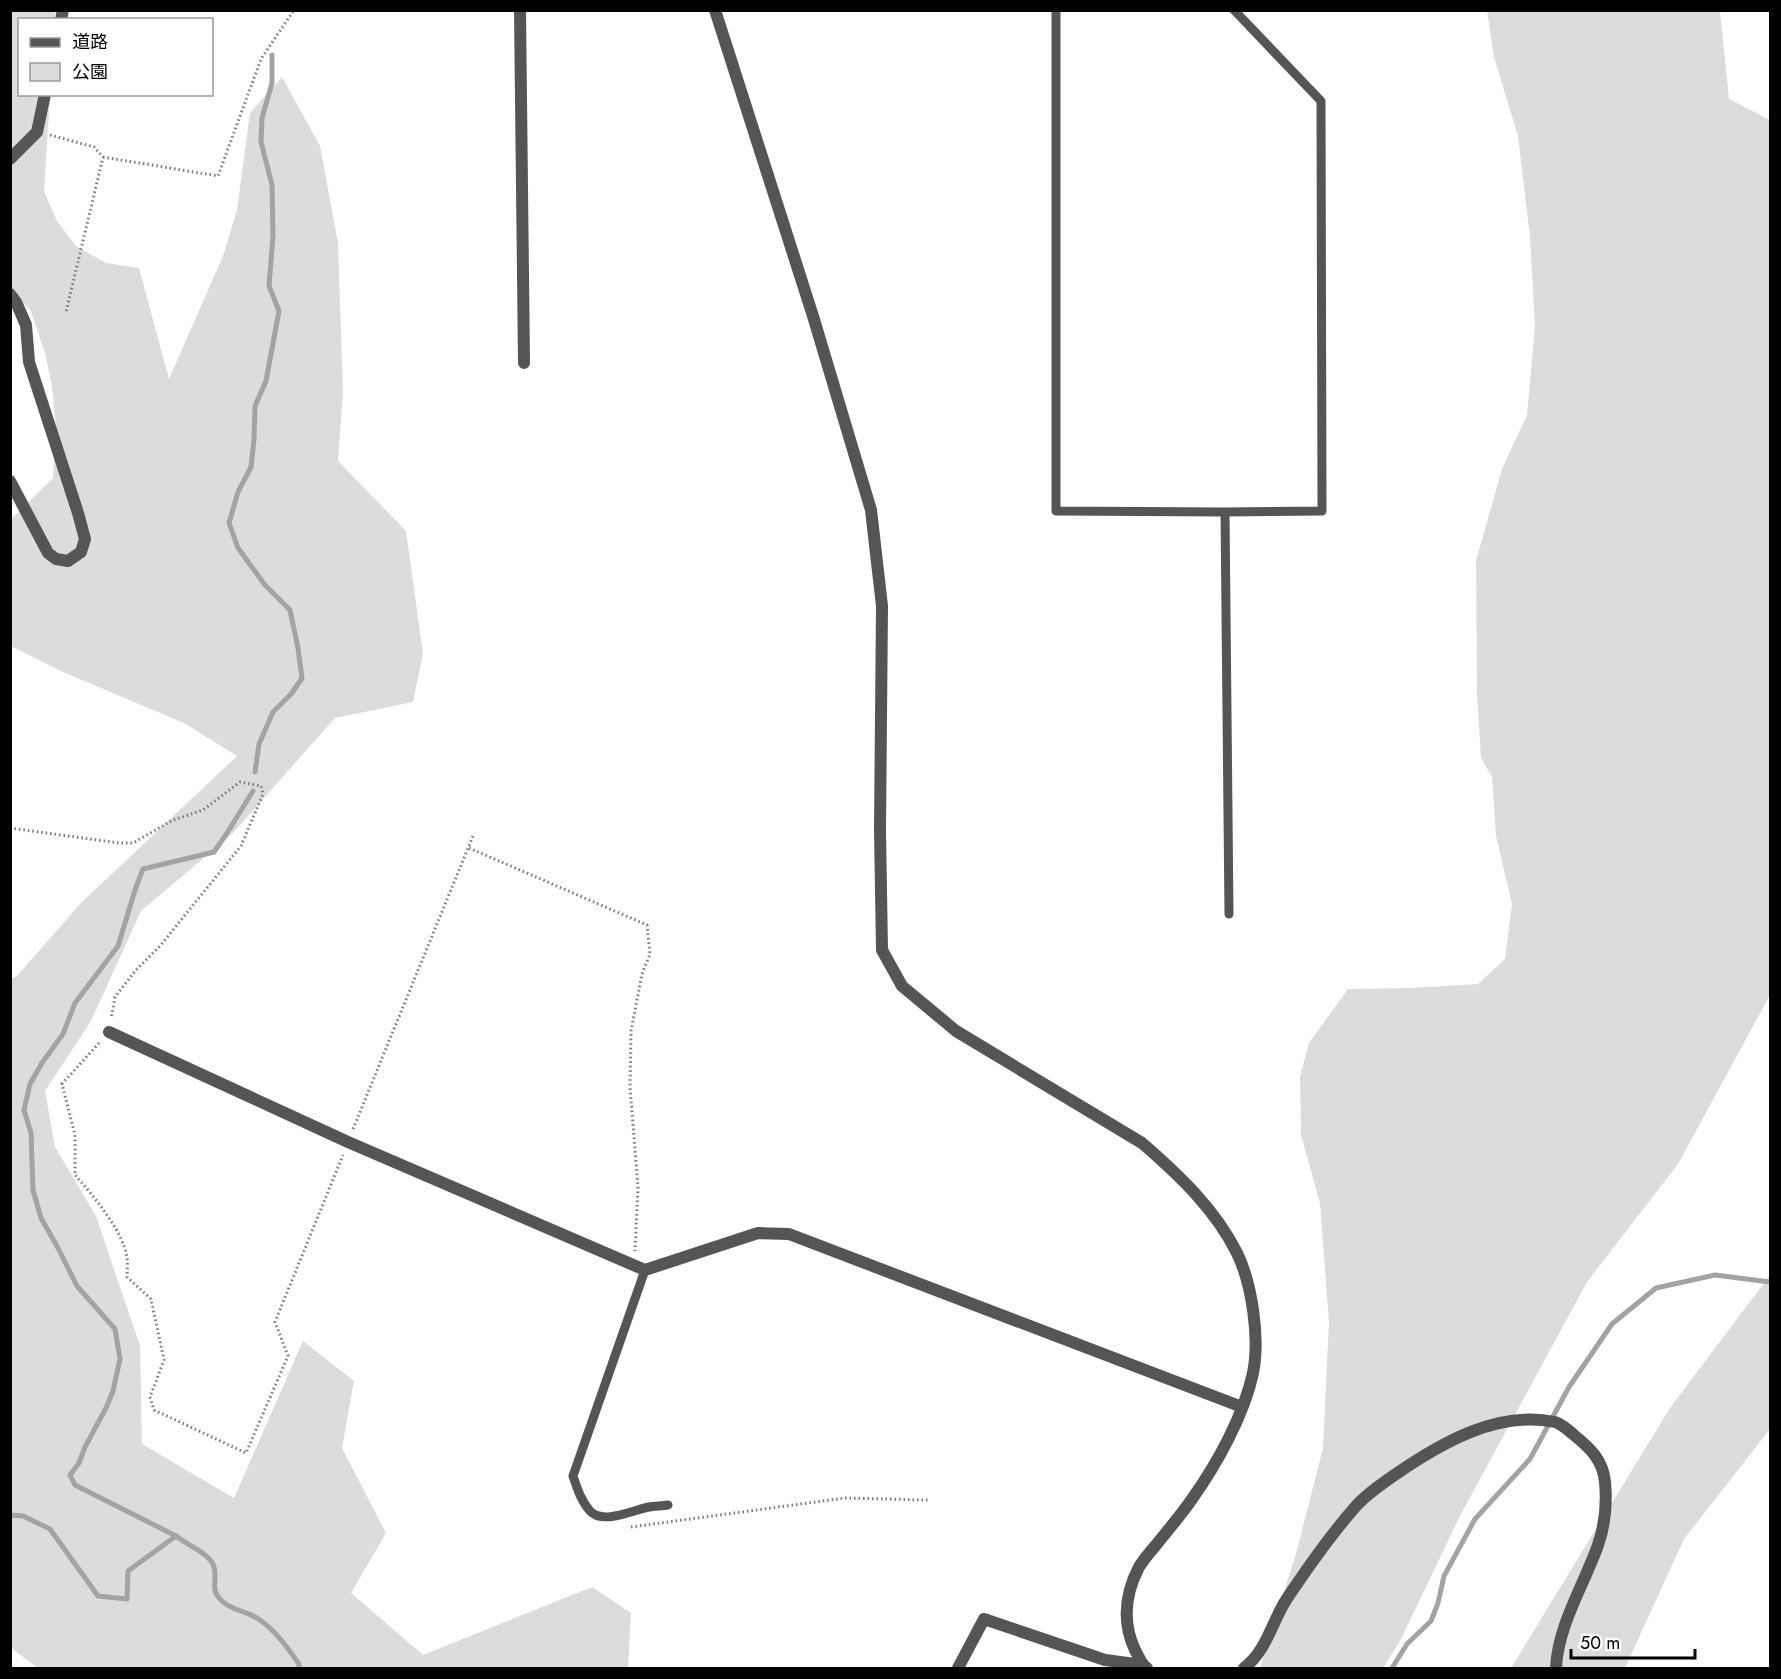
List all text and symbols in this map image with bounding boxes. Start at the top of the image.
legend [18,18,213,96]
text: 道路 [72,29,108,55]
text: 公園 [72,59,108,85]
scale bar [1571,1622,1696,1660]
text: 50 m [1580,1630,1620,1656]

